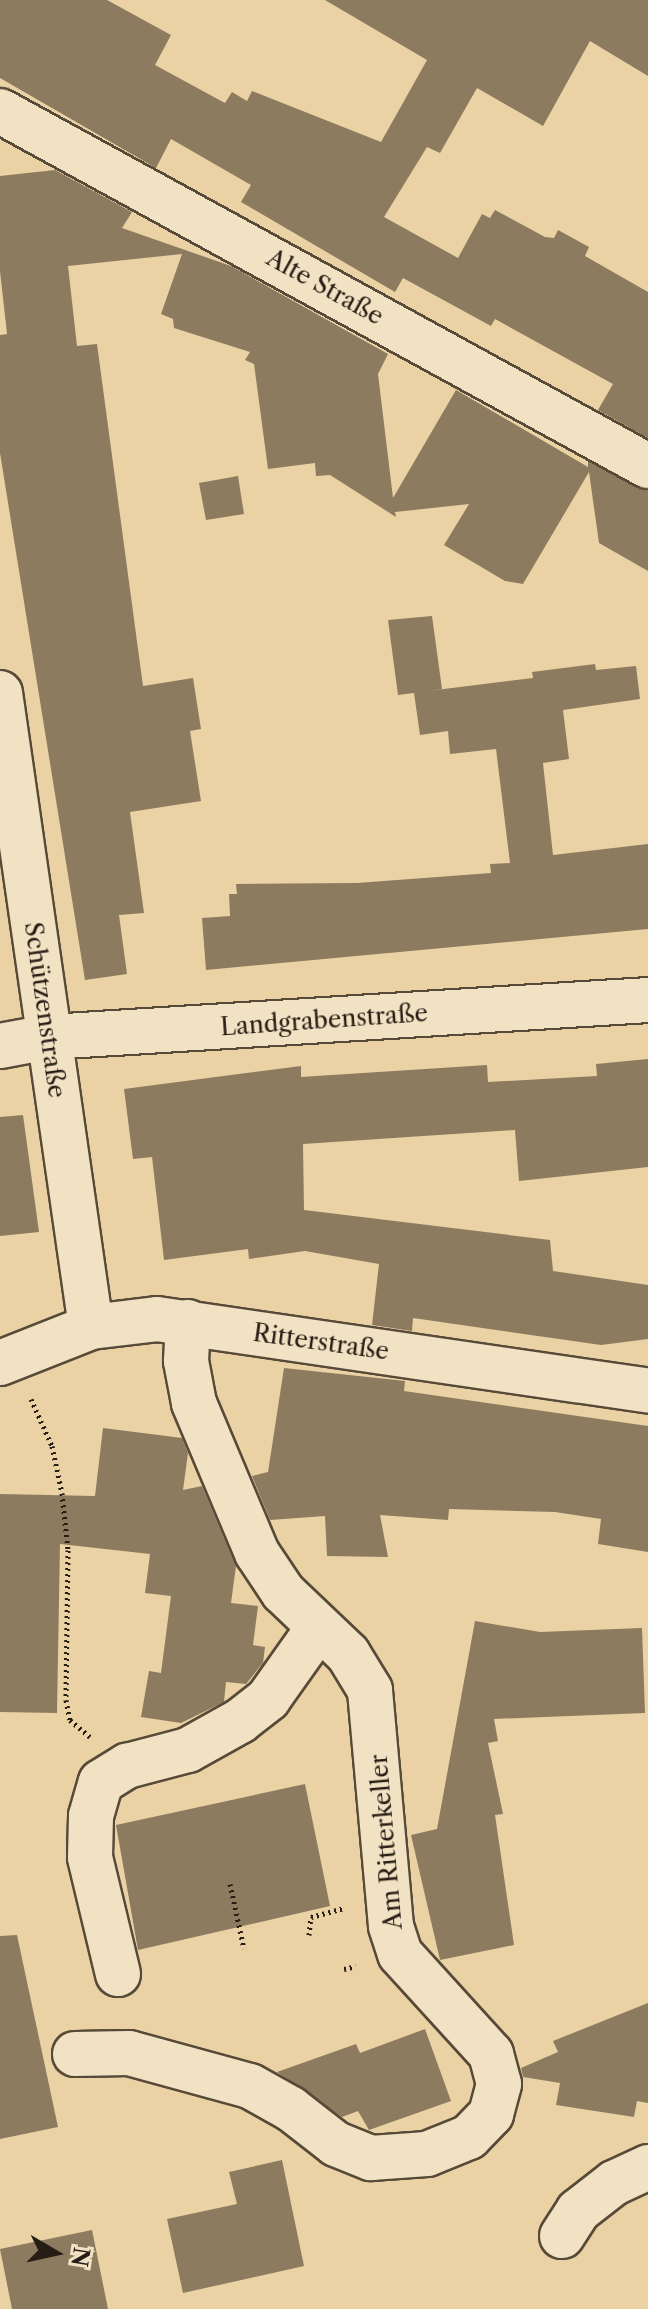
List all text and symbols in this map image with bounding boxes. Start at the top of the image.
street label: Alte Straße [262,243,388,331]
street label: Schützenstraße [18,920,72,1100]
street label: Landgrabenstraße [219,998,429,1042]
street label: Ritterstraße [251,1318,391,1366]
street label: Am Ritterkeller [364,1753,408,1931]
north arrow [16,2213,96,2293]
text: N [65,2245,95,2268]

